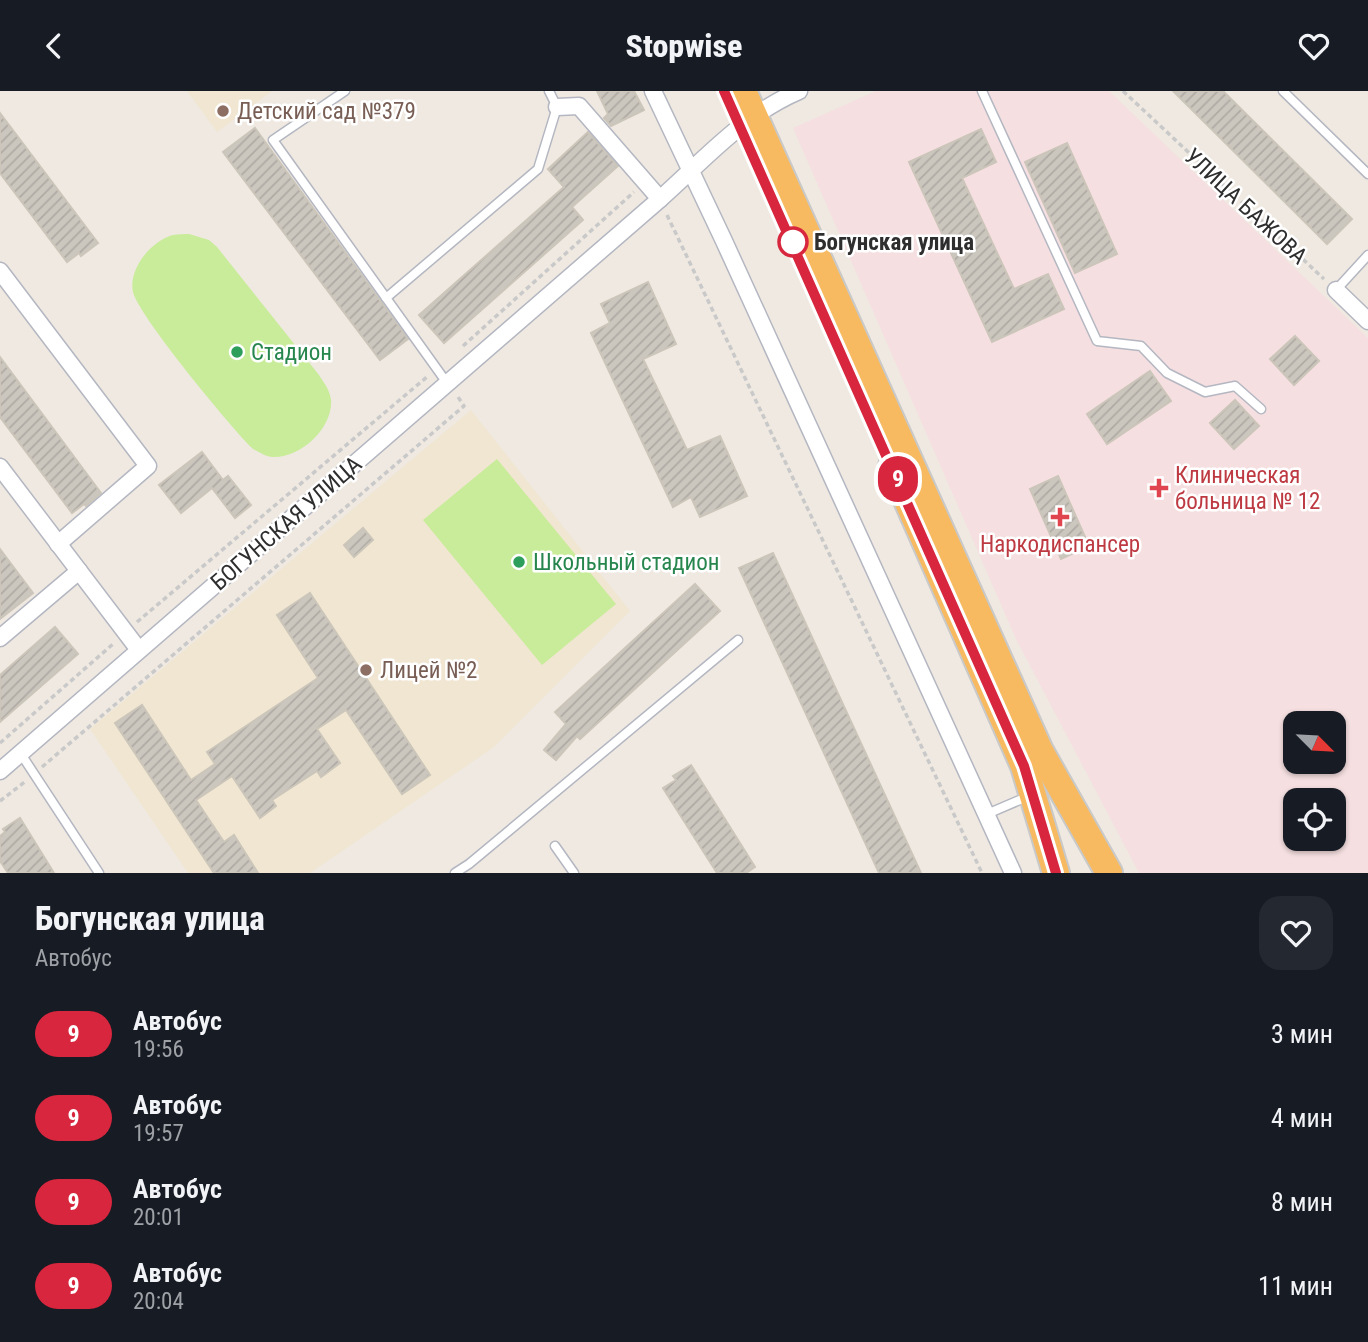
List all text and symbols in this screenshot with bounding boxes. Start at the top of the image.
icon: back [35,27,73,65]
text: Stopwise [626,27,742,65]
icon: heart [1295,27,1333,65]
place label: Детский сад №379 [237,98,416,125]
marker: Детский сад №379 [215,103,231,119]
street label: УЛИЦА БАЖОВА [1179,143,1312,270]
marker: Богунская улица [778,227,808,257]
place label: Богунская улица [814,229,974,256]
place label: Стадион [251,339,332,366]
marker: Стадион [229,344,245,360]
street label: БОГУНСКАЯ УЛИЦА [206,451,367,596]
line badge: 9 [875,456,921,502]
place label: Клиническая больница № 12 [1175,462,1320,515]
text: 9 [892,465,904,493]
marker: Клиническая больница № 12 [1149,478,1169,498]
marker: Наркодиспансер [1050,507,1070,527]
place label: Наркодиспансер [980,531,1140,558]
place label: Школьный стадион [533,549,720,576]
marker: Школьный стадион [511,554,527,570]
place label: Лицей №2 [380,657,477,684]
marker: Лицей №2 [358,662,374,678]
north arrow [1283,711,1346,773]
map controls [1283,711,1346,851]
button: locate [1283,788,1346,851]
button: heart [1259,896,1333,970]
text: Богунская улица [35,899,265,938]
text: Автобус [35,945,112,972]
text: Автобус [133,1006,222,1036]
text: 3 мин [1271,1019,1333,1049]
text: 9 [67,1020,80,1048]
text: 19:56 [133,1036,184,1063]
text: Автобус [133,1090,222,1120]
text: 4 мин [1271,1103,1333,1133]
text: 9 [67,1104,80,1132]
text: 19:57 [133,1120,184,1147]
text: Автобус [133,1174,222,1204]
text: 8 мин [1271,1187,1333,1217]
text: 9 [67,1188,80,1216]
text: 20:01 [133,1204,184,1231]
text: Автобус [133,1258,222,1288]
text: 11 мин [1258,1271,1333,1301]
text: 9 [67,1272,80,1300]
text: 20:04 [133,1288,184,1315]

